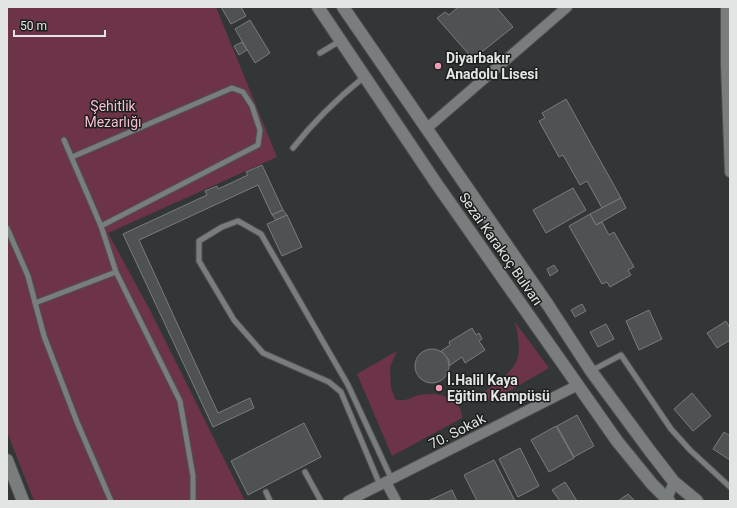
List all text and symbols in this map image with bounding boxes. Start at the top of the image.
scale bar [14,12,105,38]
text: 50 m [20,19,47,33]
place label: Diyarbakır Anadolu Lisesi [446,50,538,82]
marker: Diyarbakır Anadolu Lisesi [433,61,443,71]
park label: Şehitlik Mezarlığı [84,98,142,130]
street label: Sezai Karakoç Bulvarı [456,190,546,308]
place label: İ.Halil Kaya Eğitim Kampüsü [447,372,550,404]
marker: İ.Halil Kaya Eğitim Kampüsü [434,383,444,393]
street label: 70. Sokak [426,410,489,452]

